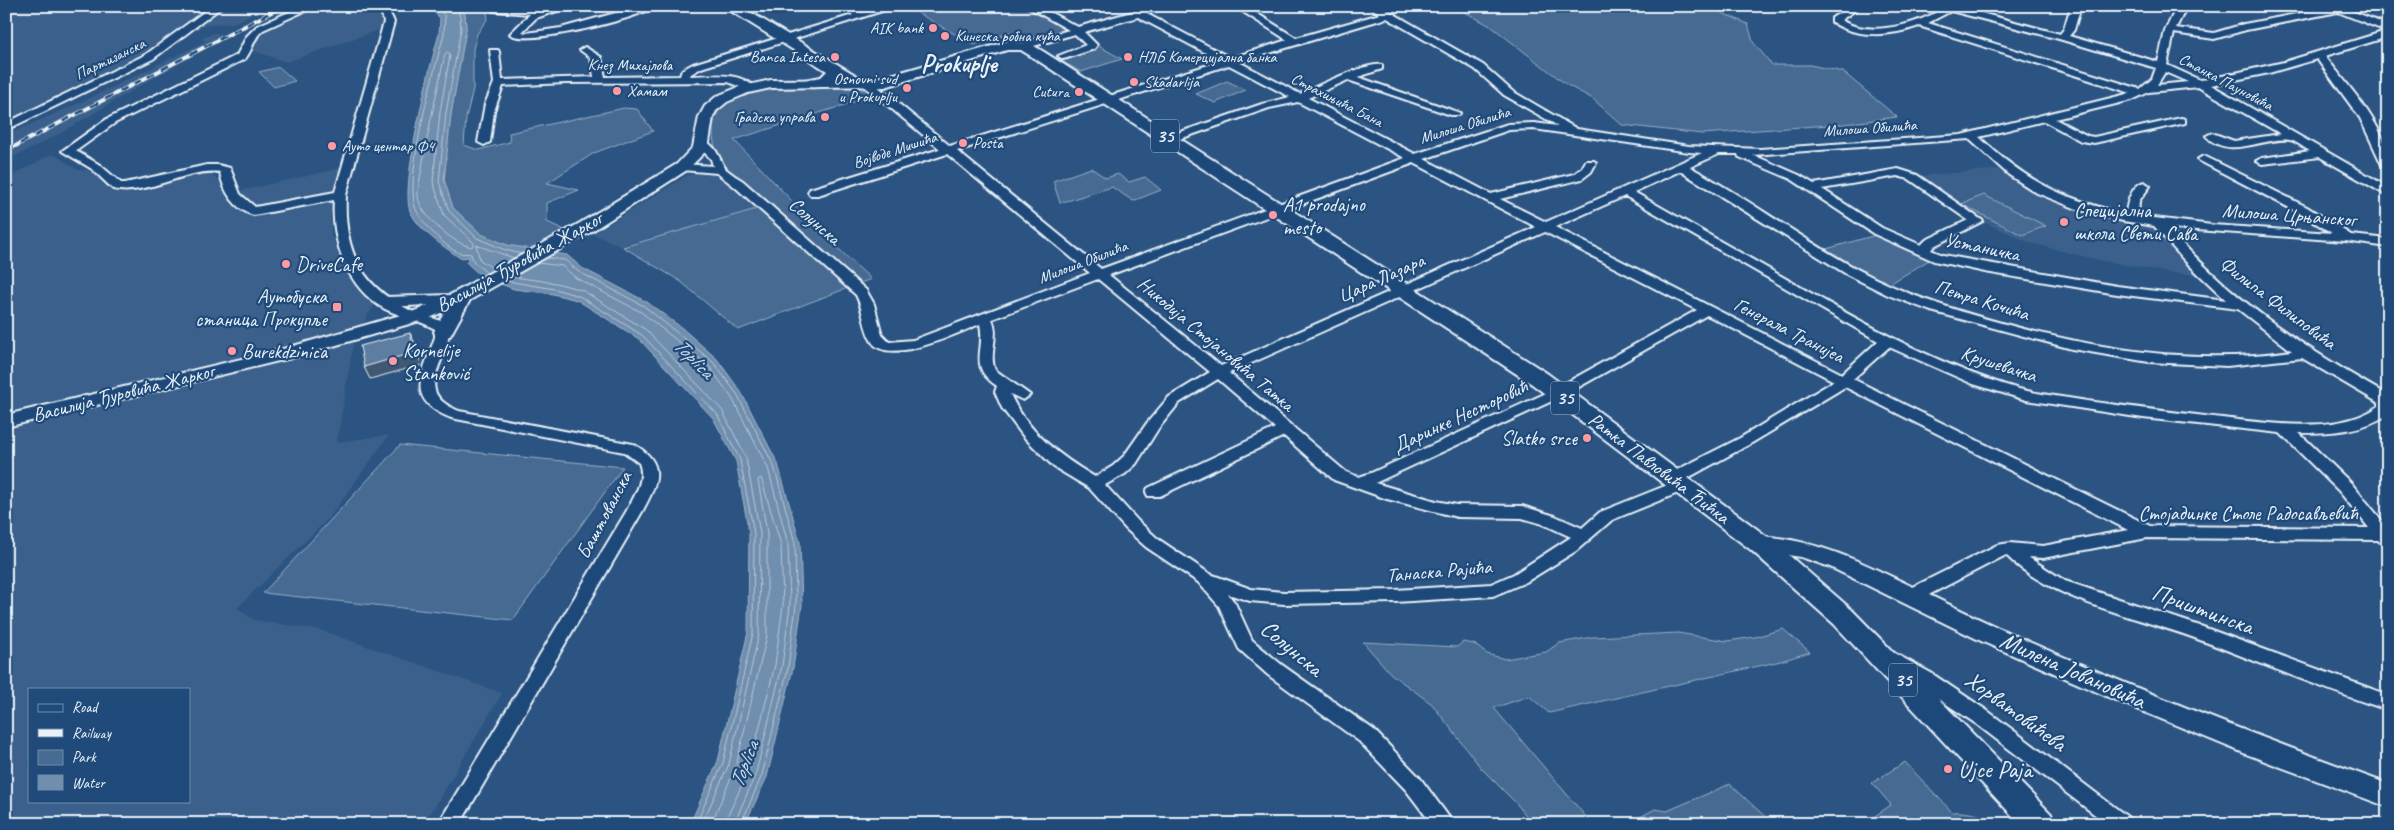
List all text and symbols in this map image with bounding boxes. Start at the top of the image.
place label: AIK bank [870,18,924,38]
marker: AIK bank [927,22,939,34]
place label: Кинеска робна кућа [955,26,1061,46]
marker: Кинеска робна кућа [939,30,951,42]
street label: Партизанска [72,33,149,85]
place label: Banca Intesa [750,47,826,67]
place label: НЛБ Комерцијална банка [1138,47,1278,67]
district label: Prokuplje [921,48,999,80]
street label: Станка Пауновића [2175,49,2277,116]
marker: Banca Intesa [829,51,841,63]
marker: НЛБ Комерцијална банка [1122,51,1134,63]
street label: Кнез Михајлова [588,55,674,75]
street label: Страхињића Бана [1288,68,1388,132]
place label: Osnovni sud u Prokuplju [834,69,900,107]
place label: Skadarlija [1144,72,1200,92]
marker: Skadarlija [1128,76,1140,88]
place label: Хамам [627,81,668,101]
marker: Osnovni sud u Prokuplju [901,82,913,94]
place label: Cutura [1032,82,1070,102]
marker: Хамам [611,85,623,97]
marker: Cutura [1073,86,1085,98]
street label: Милоша Обилића [1417,101,1514,148]
place label: Градска управа [734,107,817,127]
marker: Градска управа [819,111,831,123]
street label: Милоша Обилића [1823,115,1918,141]
road number: 35 [1151,120,1179,152]
street label: Војводе Мишића [851,127,940,173]
place label: Posta [973,133,1004,153]
place label: Ауто центар Ф4 [342,136,436,156]
marker: Posta [957,137,969,149]
marker: Ауто центар Ф4 [326,140,338,152]
street label: Солунска [784,192,848,252]
place label: A1 prodajno mesto [1283,192,1366,240]
place label: Специјална школа Свети Сава [2074,198,2199,246]
street label: Милоша Црњанског [2221,198,2359,232]
street label: Василија Ђуровића Жарког [432,205,609,319]
marker: A1 prodajno mesto [1267,209,1279,221]
marker: Специјална школа Свети Сава [2058,216,2070,228]
street label: Устаничка [1942,227,2024,268]
street label: Милоша Обилића [1036,236,1131,288]
street label: Цара Лазара [1334,247,1430,308]
street label: Филипа Филиповића [2215,251,2342,356]
place label: DriveCafe [296,252,364,277]
marker: DriveCafe [280,258,292,270]
street label: Никодија Стојановића Татка [1132,271,1301,418]
street label: Петра Кочића [1932,274,2033,327]
place label: Аутобуска станица Прокупље [195,284,328,332]
street label: Генерала Транијеа [1730,292,1850,369]
marker: Аутобуска станица Прокупље [331,301,343,313]
water label: Toplica [668,332,721,385]
place label: Kornelije Stanković [403,338,472,386]
place label: Burekdzinica [242,339,329,364]
street label: Крушевачка [1958,340,2041,388]
marker: Burekdzinica [226,345,238,357]
marker: Kornelije Stanković [387,355,399,367]
street label: Василија Ђуровића Жарког [30,358,219,429]
street label: Даринке Несторовић [1389,373,1533,458]
road number: 35 [1551,382,1579,414]
street label: Ратка Павловића Ћићка [1583,407,1736,530]
place label: Slatko srce [1501,426,1578,451]
marker: Slatko srce [1581,432,1593,444]
street label: Баштованска [571,466,638,563]
street label: Стојадинке Столе Радосављевић [2138,501,2359,526]
street label: Танаска Рајића [1385,554,1494,588]
street label: Приштинска [2148,577,2260,642]
street label: Солунска [1254,613,1331,684]
street label: Милена Јовановића [1996,625,2152,716]
road number: 35 [1889,664,1917,696]
street label: Хорватовићева [1959,664,2074,759]
legend [28,688,190,802]
text: Road [72,698,99,717]
text: Railway [72,724,113,743]
water label: Toplica [723,735,765,791]
text: Park [72,748,97,767]
place label: Ujce Paja [1958,754,2034,784]
marker: Ujce Paja [1942,763,1954,775]
text: Water [72,774,106,793]

